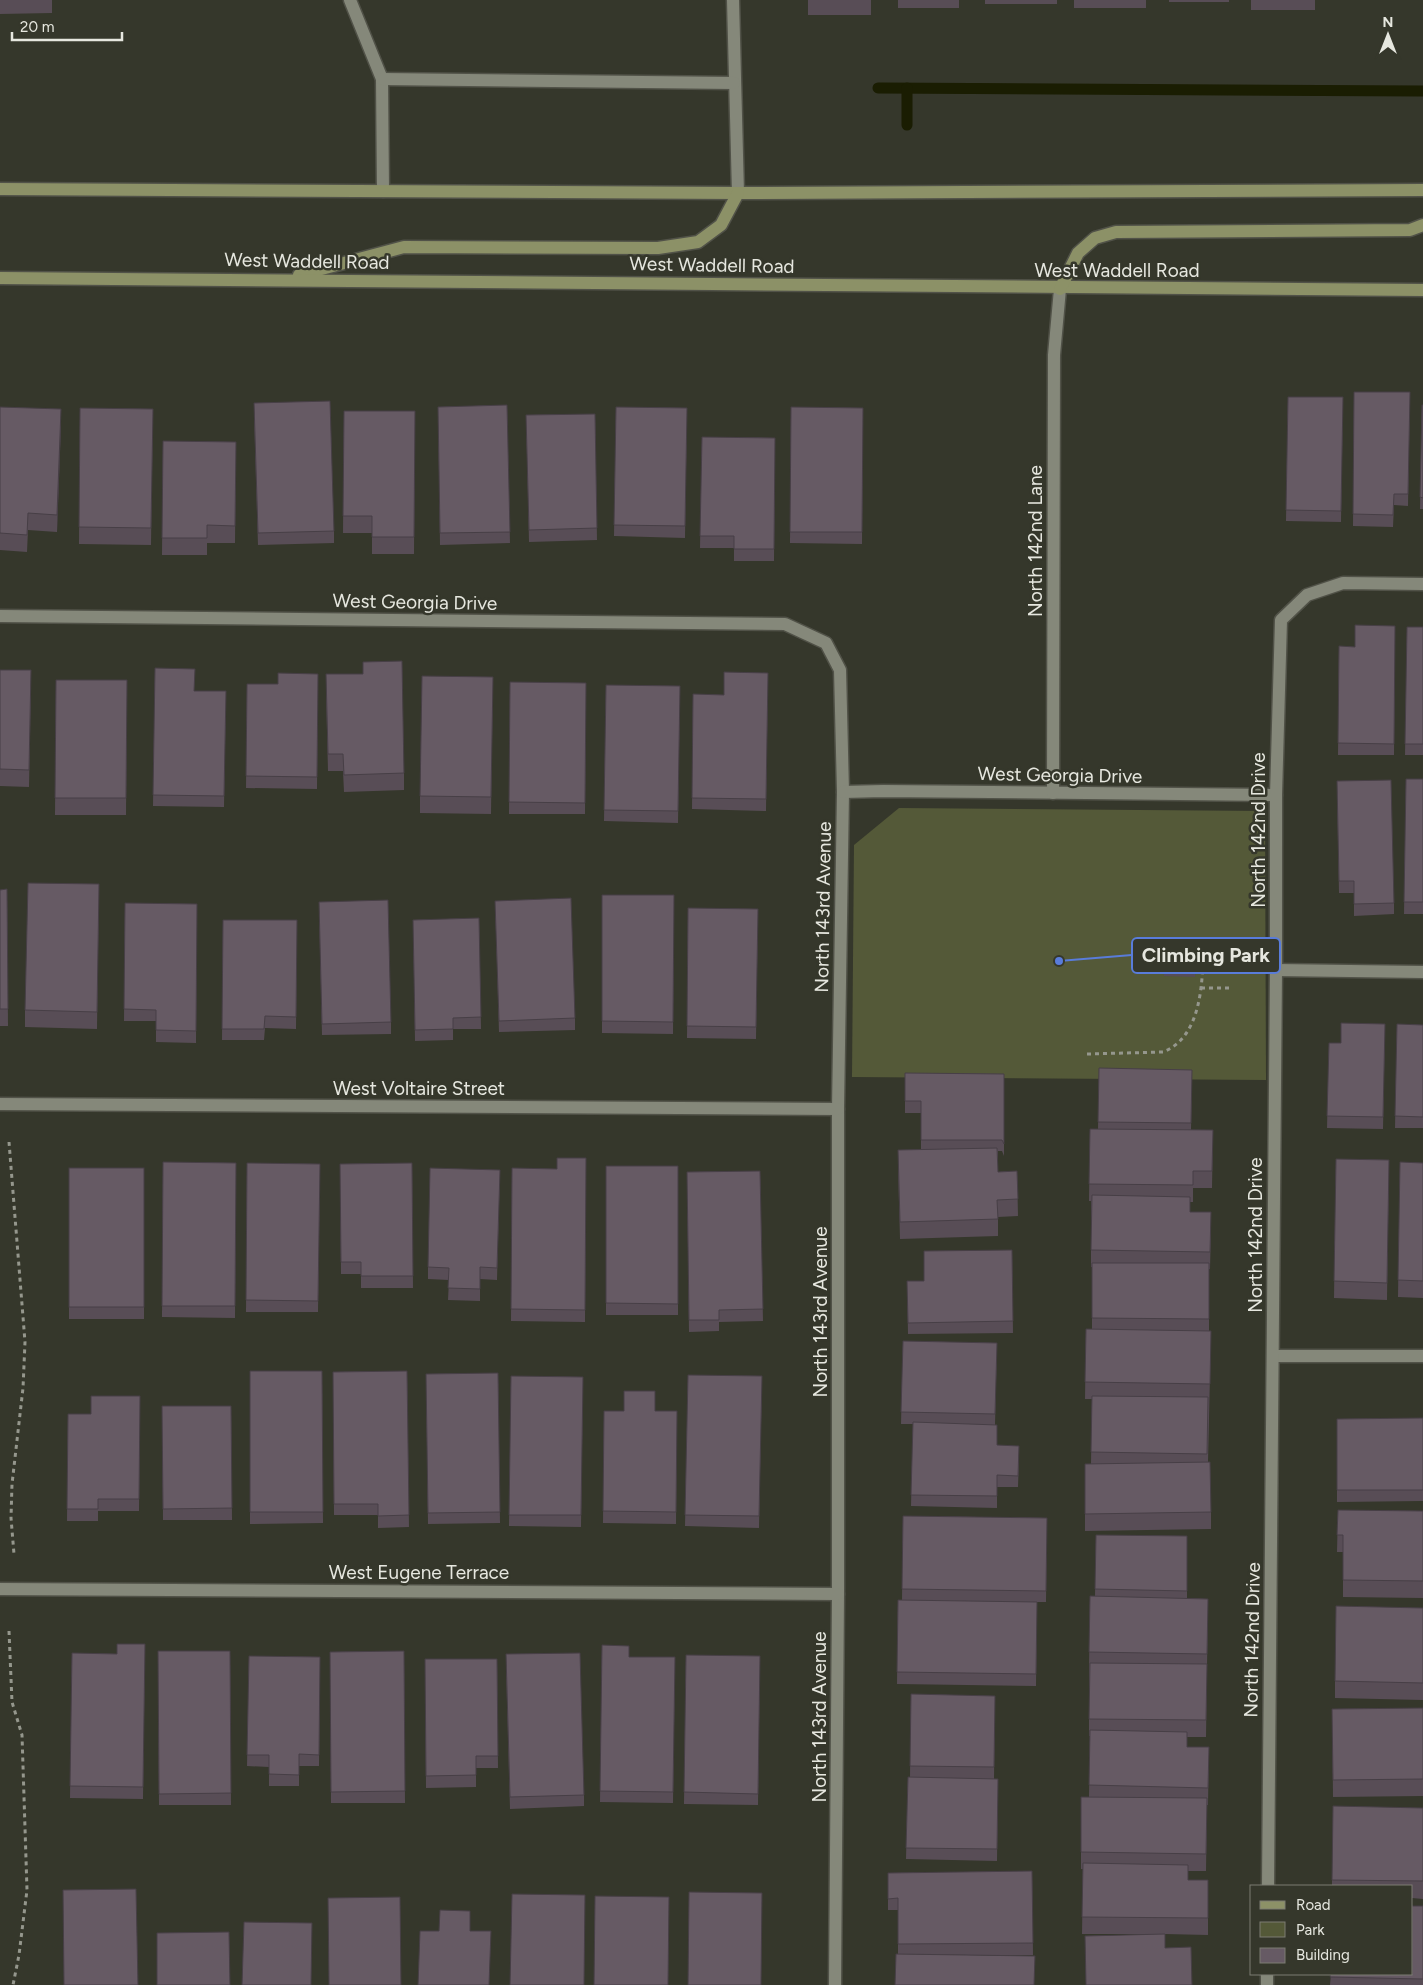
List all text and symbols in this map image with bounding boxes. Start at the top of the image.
scale bar [12,10,122,42]
north arrow [1363,10,1413,60]
text: N [1383,14,1393,31]
text: 20 m [20,18,54,36]
street label: West Waddell Road [224,248,390,274]
street label: West Waddell Road [629,252,795,278]
street label: West Waddell Road [1034,259,1200,282]
street label: North 142nd Lane [1024,465,1047,617]
street label: West Georgia Drive [332,589,498,615]
street label: North 142nd Drive [1247,752,1270,908]
street label: West Georgia Drive [977,762,1143,788]
street label: North 143rd Avenue [810,821,836,993]
callout: Climbing Park [1132,938,1280,973]
text: Climbing Park [1142,943,1270,967]
street label: West Voltaire Street [333,1077,505,1100]
street label: North 142nd Drive [1244,1157,1267,1313]
street label: North 143rd Avenue [809,1226,832,1398]
street label: West Eugene Terrace [329,1561,509,1584]
street label: North 142nd Drive [1239,1562,1265,1718]
street label: North 143rd Avenue [808,1631,831,1803]
legend [1250,1885,1413,1975]
text: Road [1296,1896,1331,1914]
text: Park [1296,1921,1325,1939]
text: Building [1296,1946,1350,1964]

